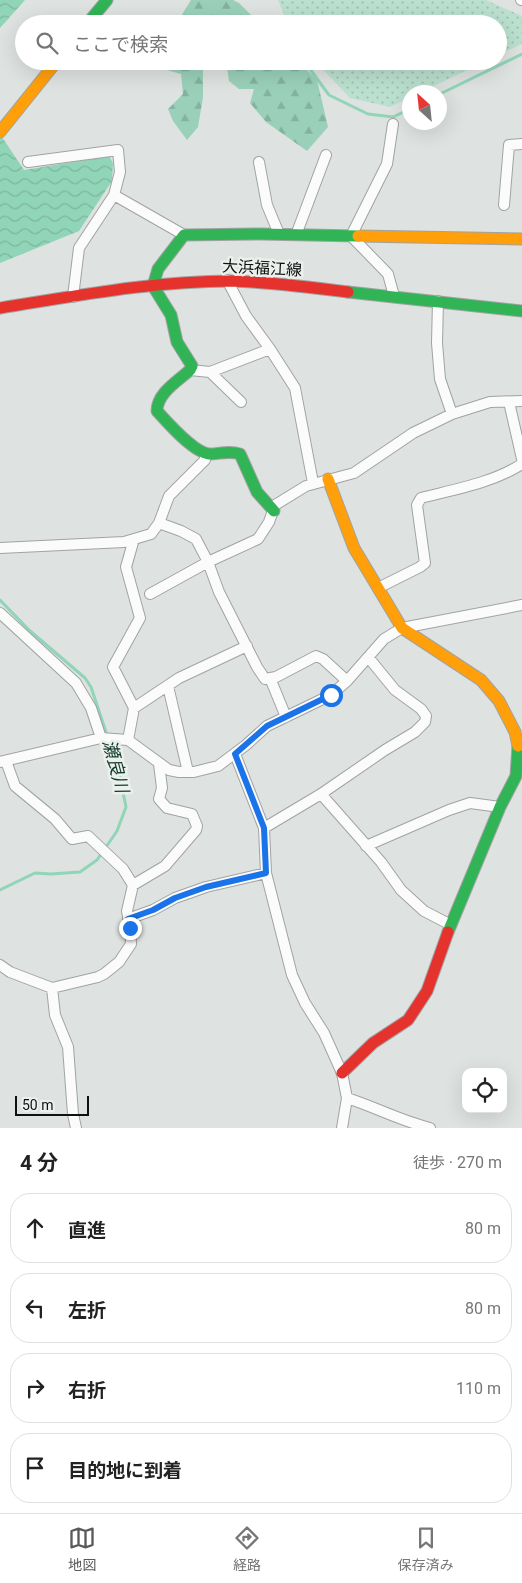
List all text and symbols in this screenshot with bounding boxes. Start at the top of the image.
search box [15,15,507,70]
icon: search [33,29,61,57]
text: ここで検索 [73,33,168,56]
north arrow [402,85,447,130]
street label: 大浜福江線 [222,256,302,280]
route start [320,684,343,707]
water label: 瀬良川 [99,737,134,797]
route end [119,917,142,940]
map controls [462,1068,507,1113]
button: locate [462,1068,507,1113]
scale bar [15,1093,89,1116]
text: 50 m [22,1097,54,1113]
text: 4 分 [20,1151,58,1175]
text: 徒歩 · 270 m [413,1153,502,1172]
icon: ahead [21,1214,49,1242]
text: 直進 [68,1219,106,1242]
text: 80 m [465,1219,501,1238]
icon: left [21,1294,49,1322]
text: 左折 [68,1299,106,1322]
text: 80 m [465,1299,501,1318]
icon: right [21,1374,49,1402]
text: 右折 [68,1379,106,1402]
text: 110 m [456,1379,501,1398]
icon: arrive [21,1454,49,1482]
text: 目的地に到着 [68,1459,182,1482]
tab: 地図 [68,1524,96,1574]
tab: 経路 [233,1524,261,1574]
tab: 保存済み [398,1524,454,1574]

